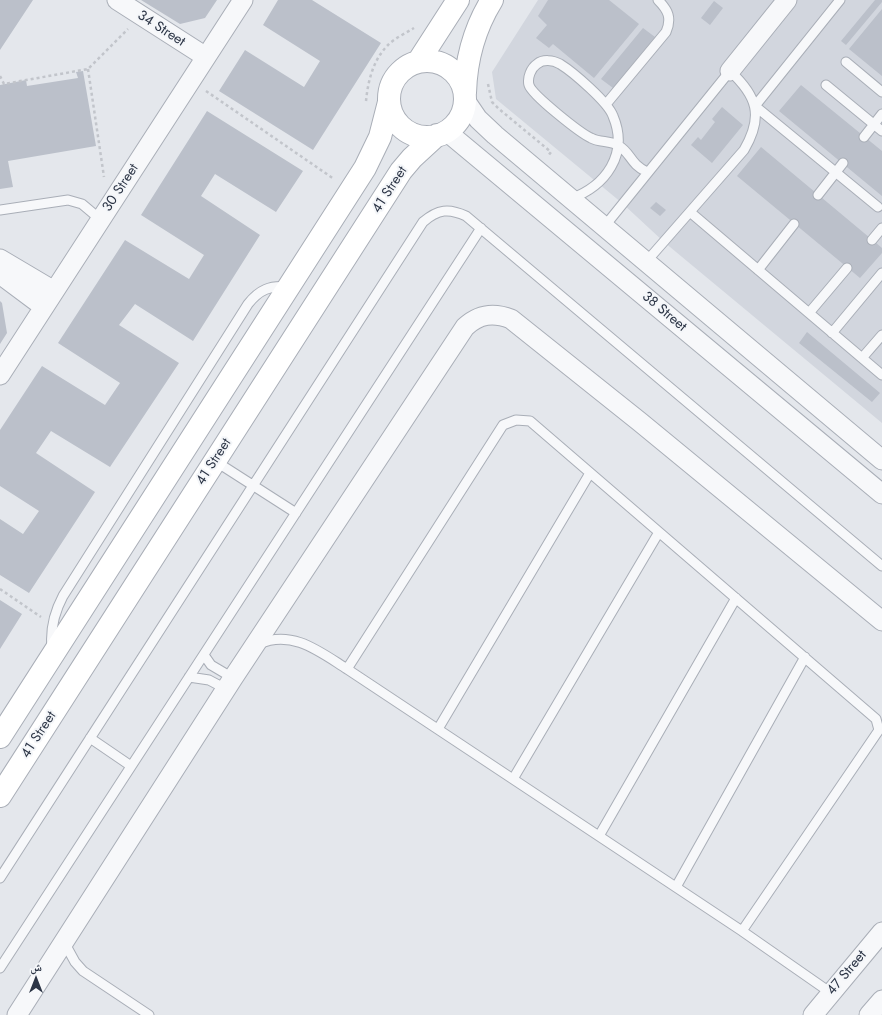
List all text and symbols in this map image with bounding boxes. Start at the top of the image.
street label: 34 Street [134,7,188,51]
street label: 30 Street [99,161,143,215]
street label: 41 Street [369,164,411,216]
street label: 38 Street [638,289,690,335]
street label: 41 Street [193,436,235,488]
street label: 41 Street [18,709,60,761]
street label: 47 Street [823,947,871,999]
north arrow [16,959,56,999]
text: ش [30,959,42,975]

